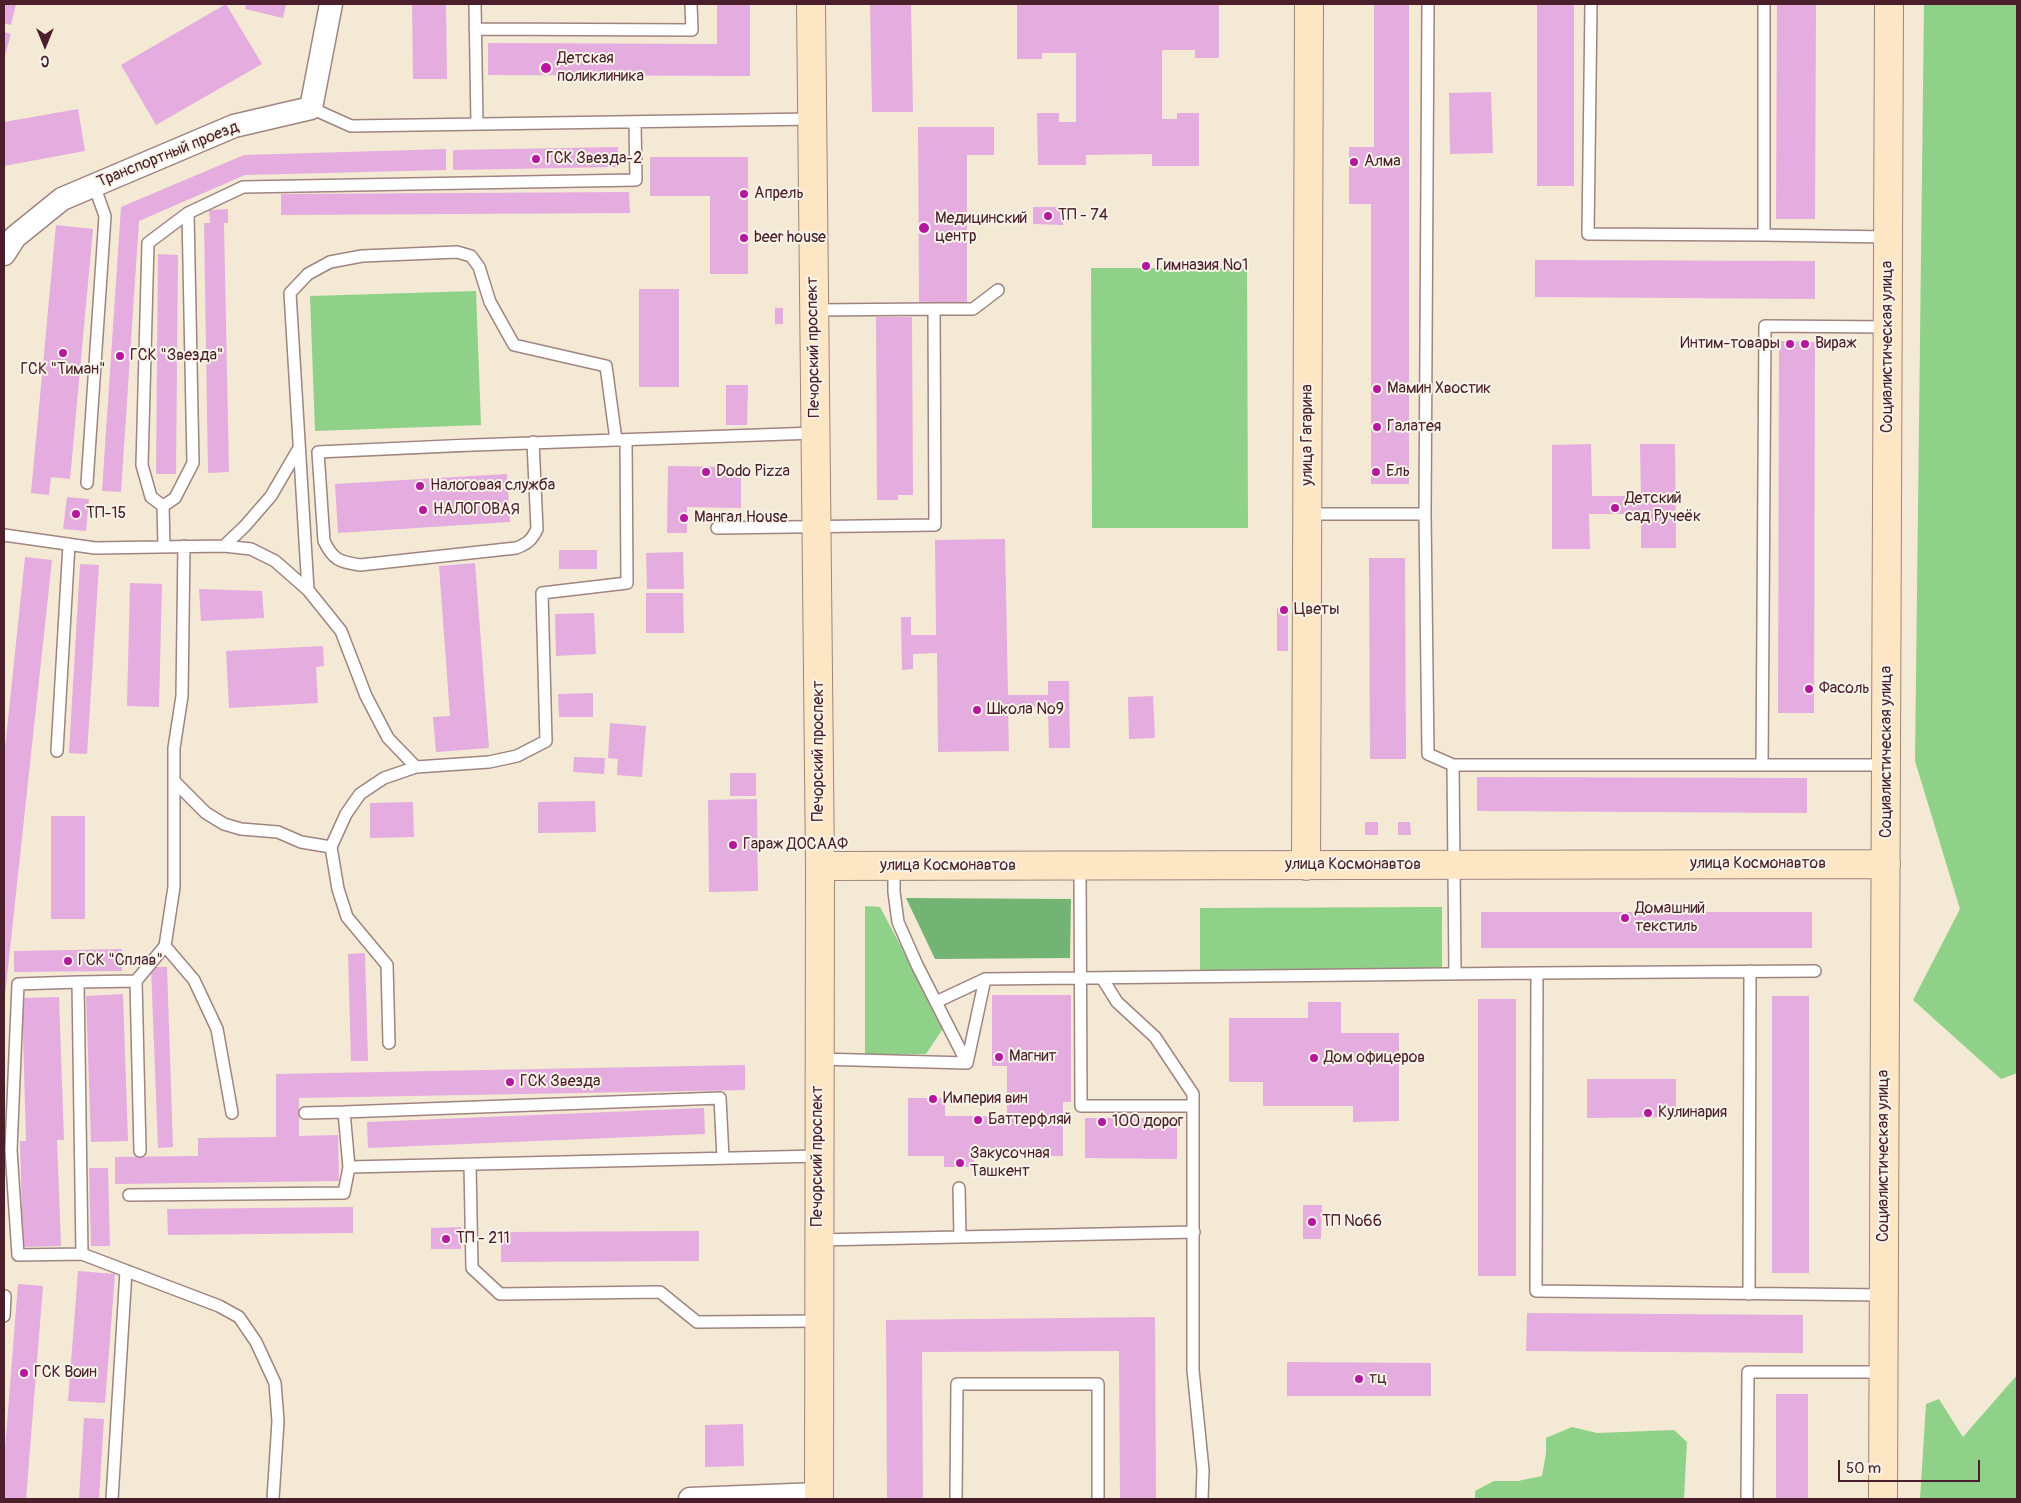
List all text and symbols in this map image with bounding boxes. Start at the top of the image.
north arrow [20,20,70,70]
place label: Детская поликлиника [557,49,644,87]
text: С [41,52,49,69]
marker: Детская поликлиника [539,61,553,75]
street label: Транспортный проезд [94,118,242,192]
place label: ГСК Звезда-2 [546,149,642,169]
place label: Алма [1364,152,1401,172]
marker: ГСК Звезда-2 [530,153,542,165]
marker: Алма [1348,156,1360,168]
place label: Апрель [754,184,804,204]
marker: Апрель [738,188,750,200]
place label: ТП - 74 [1058,206,1108,226]
place label: Медицинский центр [935,209,1027,247]
marker: ТП - 74 [1042,210,1054,222]
marker: Медицинский центр [917,221,931,235]
place label: beer house [754,228,826,248]
marker: beer house [738,232,750,244]
place label: Гимназия №1 [1156,256,1248,276]
marker: Гимназия №1 [1140,260,1152,272]
street label: Социалистическая улица [1878,261,1898,433]
street label: Печорский проспект [803,276,825,418]
place label: Интим-товары [1680,334,1780,354]
place label: Вираж [1815,334,1856,354]
marker: Интим-товары [1784,338,1796,350]
marker: Вираж [1799,338,1811,350]
place label: ГСК "Звезда" [130,346,223,366]
marker: ГСК "Тиман" [57,347,69,359]
marker: ГСК "Звезда" [114,350,126,362]
place label: ГСК "Тиман" [20,360,106,380]
place label: Мамин Хвостик [1387,379,1491,399]
marker: Мамин Хвостик [1371,383,1383,395]
street label: улица Гагарина [1298,384,1318,486]
place label: Галатея [1387,417,1441,437]
marker: Галатея [1371,421,1383,433]
place label: Dodo Pizza [716,462,790,482]
place label: Ель [1386,462,1410,482]
marker: Dodo Pizza [700,466,712,478]
marker: Ель [1370,466,1382,478]
place label: Налоговая служба [430,476,555,496]
marker: Налоговая служба [414,480,426,492]
place label: Детский сад Ручеёк [1625,489,1701,527]
place label: НАЛОГОВАЯ [433,500,520,520]
marker: Детский сад Ручеёк [1609,502,1621,514]
place label: ТП-15 [86,504,126,524]
marker: НАЛОГОВАЯ [417,504,429,516]
marker: ТП-15 [70,508,82,520]
place label: Мангал House [694,508,788,528]
marker: Мангал House [678,512,690,524]
place label: Цветы [1294,600,1339,620]
marker: Цветы [1278,604,1290,616]
street label: Социалистическая улица [1877,666,1897,838]
place label: Фасоль [1819,679,1870,699]
street label: Печорский проспект [809,680,829,822]
marker: Фасоль [1803,683,1815,695]
place label: Школа №9 [987,700,1064,720]
marker: Школа №9 [971,704,983,716]
place label: Гараж ДОСААФ [743,835,848,855]
marker: Гараж ДОСААФ [727,839,739,851]
street label: улица Космонавтов [1690,854,1826,874]
street label: улица Космонавтов [1285,855,1421,875]
street label: улица Космонавтов [880,856,1016,876]
place label: Домашний текстиль [1635,899,1705,937]
marker: Домашний текстиль [1619,912,1631,924]
place label: ГСК "Сплав" [78,951,163,971]
marker: ГСК "Сплав" [62,955,74,967]
place label: Магнит [1009,1047,1057,1067]
place label: Дом офицеров [1324,1048,1425,1068]
marker: Магнит [993,1051,1005,1063]
marker: Дом офицеров [1308,1052,1320,1064]
street label: Социалистическая улица [1874,1070,1894,1242]
place label: ГСК Звезда [520,1072,600,1092]
marker: ГСК Звезда [504,1076,516,1088]
street label: Печорский проспект [808,1085,828,1227]
place label: Империя вин [943,1089,1028,1109]
marker: Империя вин [927,1093,939,1105]
place label: Кулинария [1658,1103,1727,1123]
marker: Кулинария [1642,1107,1654,1119]
place label: Баттерфляй [988,1110,1071,1130]
place label: 100 дорог [1112,1112,1183,1132]
marker: Баттерфляй [972,1114,984,1126]
marker: 100 дорог [1096,1116,1108,1128]
place label: Закусочная Ташкент [970,1144,1050,1182]
marker: Закусочная Ташкент [954,1157,966,1169]
place label: ТП №66 [1322,1212,1382,1232]
marker: ТП №66 [1306,1216,1318,1228]
place label: ТП - 211 [456,1229,510,1249]
marker: ТП - 211 [440,1233,452,1245]
place label: ГСК Воин [34,1363,97,1383]
marker: ГСК Воин [18,1367,30,1379]
place label: тц [1369,1369,1387,1389]
marker: тц [1353,1373,1365,1385]
scale bar [1841,1450,1984,1482]
text: 50 m [1846,1459,1881,1478]

